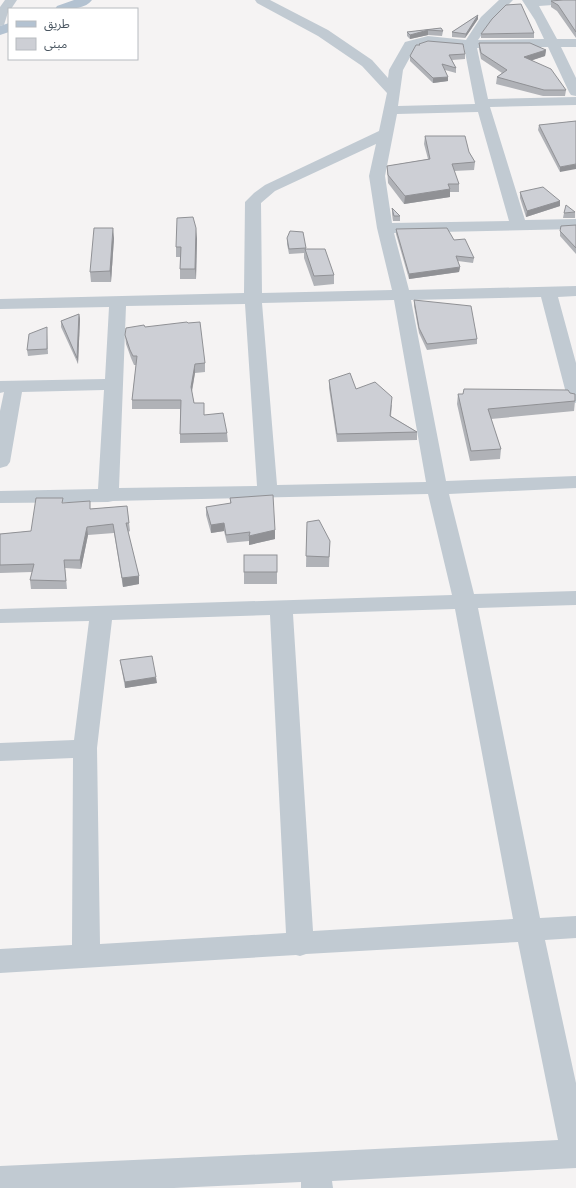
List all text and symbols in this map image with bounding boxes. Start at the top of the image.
legend [8,8,138,60]
text: طريق [44,16,70,32]
text: مبنى [44,36,67,51]

